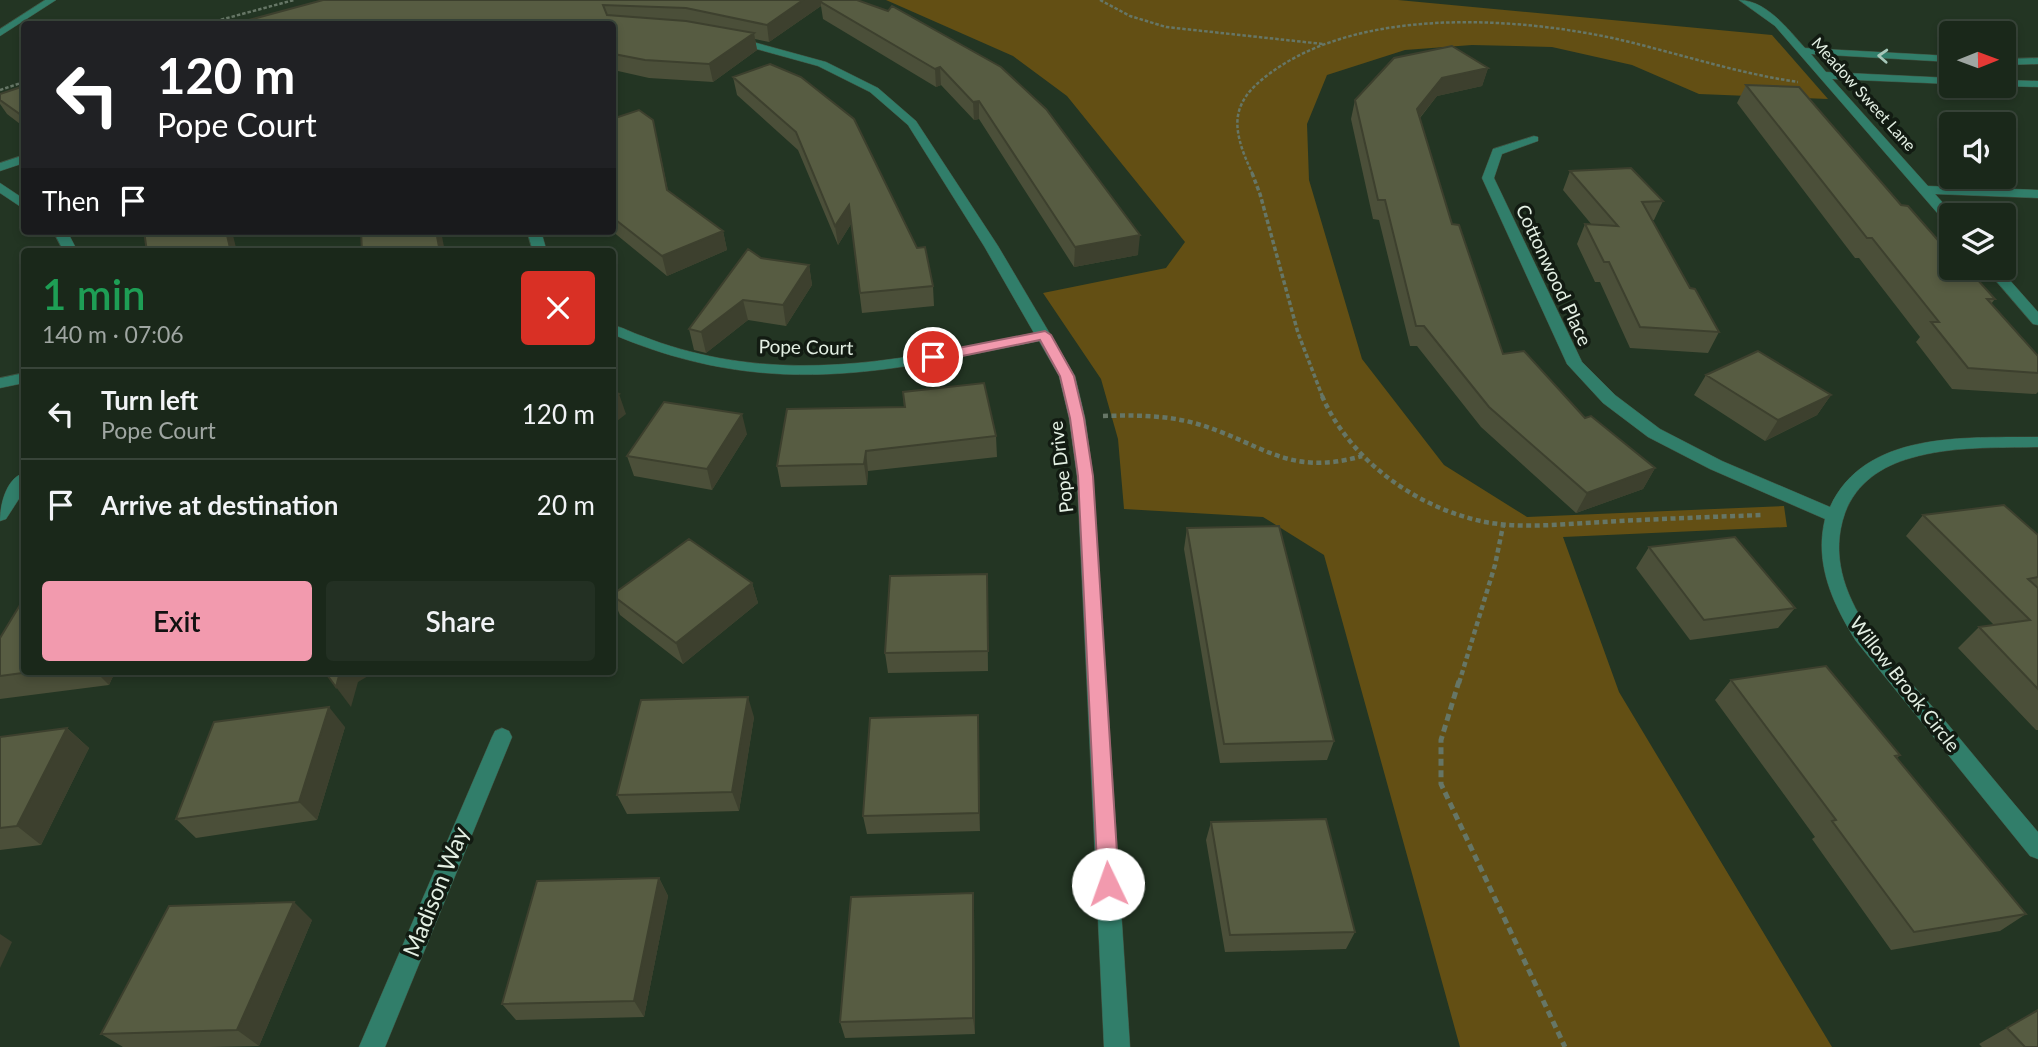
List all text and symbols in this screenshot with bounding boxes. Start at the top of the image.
north arrow [1939,21,2016,98]
map controls [1939,21,2016,280]
street label: Meadow Sweet Lane [1808,33,1920,154]
text: 120 m [157,46,295,104]
one-way arrow [1877,48,1888,63]
icon: left [42,49,133,140]
text: Pope Court [157,105,317,144]
button: sound [1939,112,2016,189]
icon: arrive [114,182,152,220]
text: Then [42,185,100,217]
street label: Cottonwood Place [1512,200,1597,349]
button: layers [1939,203,2016,280]
text: 1 min [42,269,146,319]
button: close [521,271,595,345]
text: 140 m · 07:06 [42,320,184,348]
pin [903,327,963,387]
street label: Pope Court [758,334,854,359]
icon: arrive [914,338,952,376]
text: Turn left [101,384,198,416]
icon: left [42,395,80,433]
text: 120 m [522,398,595,430]
text: Pope Court [101,416,216,444]
street label: Pope Drive [1043,420,1078,514]
icon: arrive [42,486,80,524]
text: Arrive at destination [101,489,338,521]
text: 20 m [537,489,595,521]
button: Exit [42,581,312,661]
button: Share [326,581,595,661]
street label: Willow Brook Circle [1845,612,1965,756]
street label: Madison Way [396,822,474,961]
position arrow [1071,847,1145,921]

